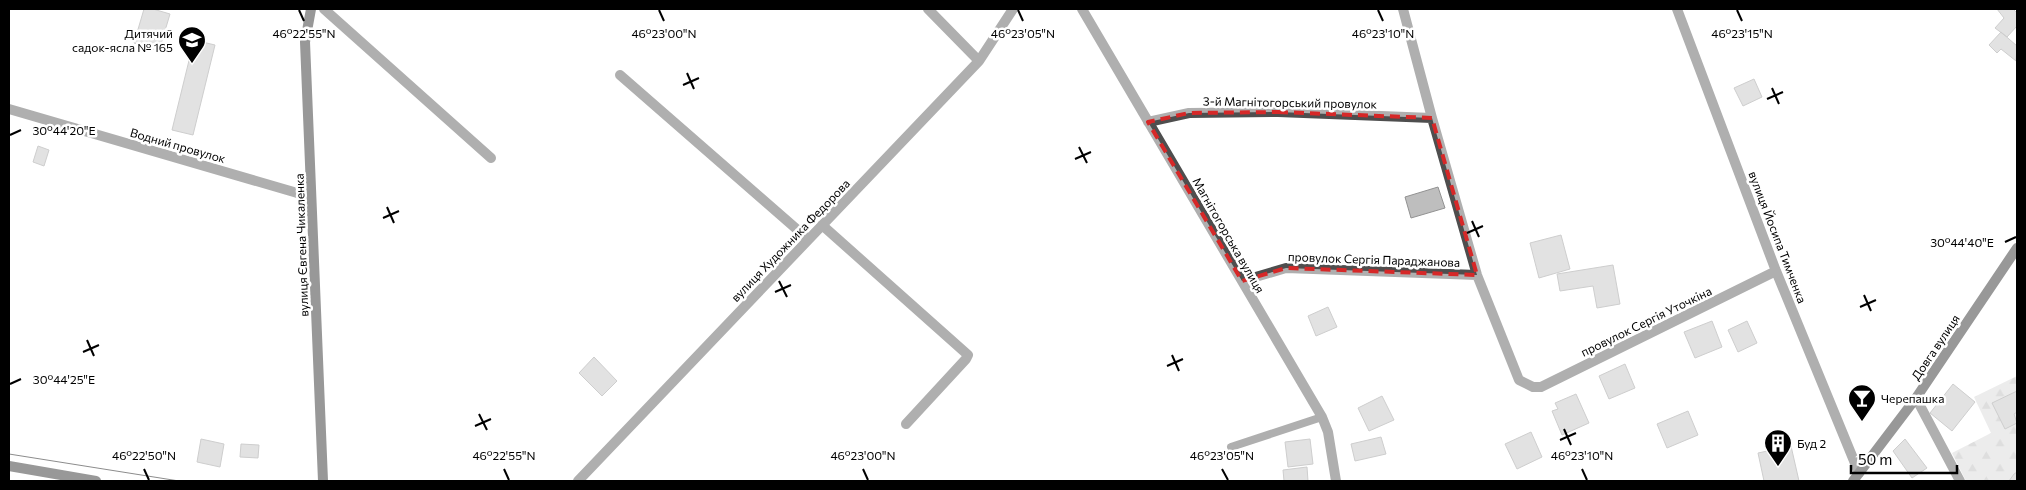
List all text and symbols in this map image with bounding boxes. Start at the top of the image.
school or university icon: Дитячий садок-ясла № 165 [177,25,207,64]
place label: Дитячий садок-ясла № 165 [72,26,173,54]
text: 46°22'55"N [272,26,336,40]
text: 46°23'00"N [631,26,697,40]
text: 46°23'05"N [991,26,1055,40]
text: 46°23'10"N [1352,26,1414,40]
text: 46°23'15"N [1711,26,1773,40]
street label: 3-й Магнітогорський провулок [1203,93,1378,111]
text: 30°44'20"E [32,123,96,137]
street label: Водний провулок [129,125,228,165]
street label: вулиця Йосипа Тимченка [1746,169,1810,305]
street label: вулиця Євгена Чикаленка [292,173,310,317]
street label: Магнітогорська вулиця [1190,175,1268,295]
street label: вулиця Художника Федорова [728,176,852,304]
text: 30°44'40"E [1930,235,1994,249]
street label: провулок Сергія Параджанова [1288,249,1460,269]
street label: провулок Сергія Уточкіна [1578,283,1714,359]
street label: Довга вулиця [1908,312,1962,382]
text: 30°44'25"E [33,372,95,386]
bar icon: Черепашка [1847,383,1877,422]
place label: Черепашка [1881,391,1944,405]
building icon: Буд 2 [1763,428,1793,467]
place label: Буд 2 [1797,436,1826,450]
scale bar [1851,442,1957,474]
text: 46°22'50"N [112,448,176,462]
text: 46°22'55"N [472,448,536,462]
text: 46°23'00"N [830,448,896,462]
text: 46°23'05"N [1190,448,1254,462]
text: 46°23'10"N [1551,448,1613,462]
text: 50 m [1858,450,1892,468]

